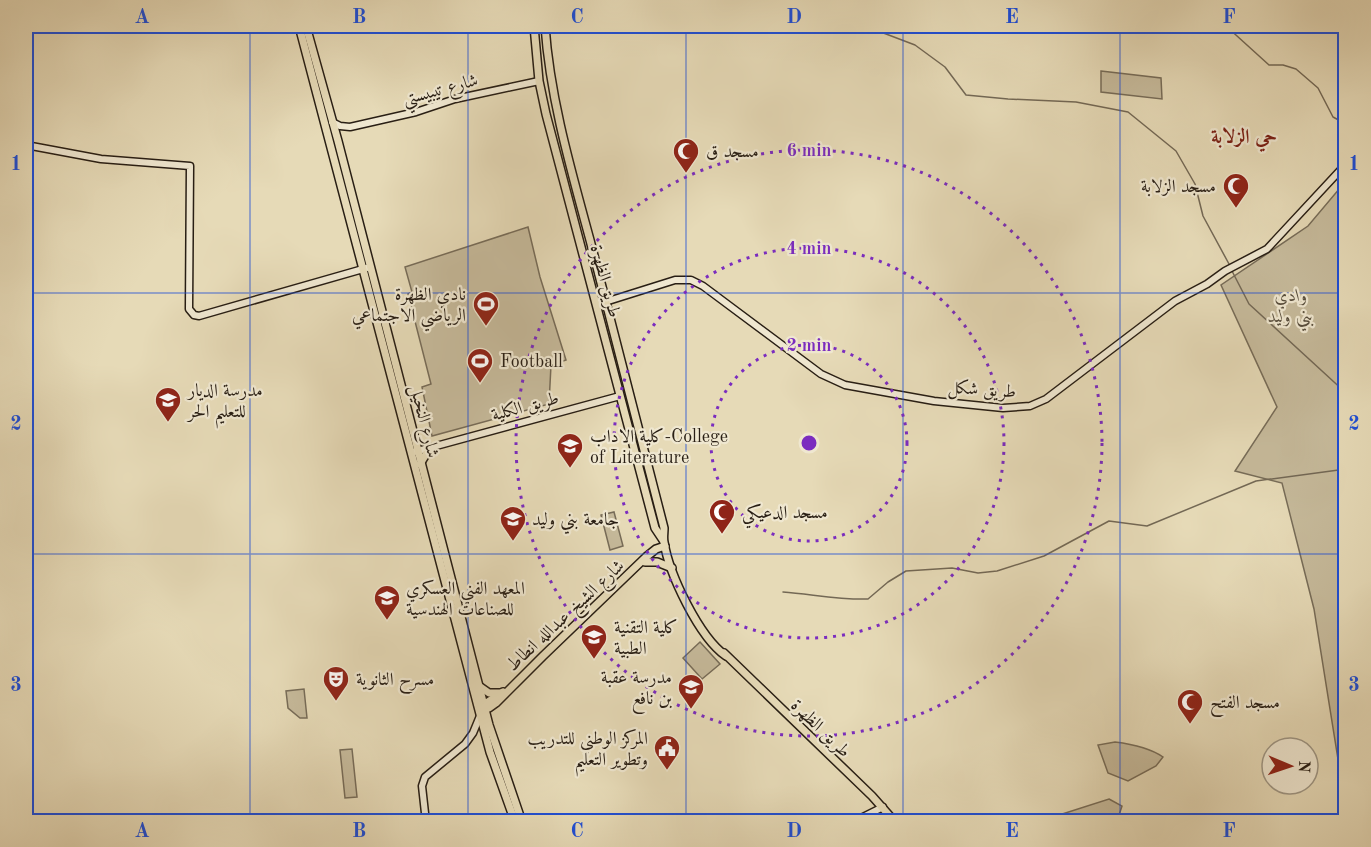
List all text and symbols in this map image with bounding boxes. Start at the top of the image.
text: A [134,8,150,28]
text: B [352,8,366,28]
text: C [570,8,584,28]
text: D [786,8,802,28]
text: E [1005,8,1019,28]
text: F [1222,8,1236,28]
street label: شارع تيبيستي [401,71,482,115]
district label: حي الزلابة [1211,126,1277,152]
mosque icon: مسجد ق [671,136,701,174]
text: 6 min [786,142,832,160]
place label: مسجد ق [706,143,759,161]
text: 1 [10,155,22,175]
text: 1 [1348,155,1360,175]
mosque icon: مسجد الزلابة [1221,171,1251,209]
place label: مسجد الزلابة [1141,178,1216,197]
text: 4 min [786,240,832,258]
street label: طريق الظهرة [585,243,623,320]
place label: نادي الظهرة الرياضي الاجتماعي [352,286,466,332]
park label: وادي بني وليد [1268,287,1314,332]
sports icon: نادي الظهرة الرياضي الاجتماعي [471,289,501,327]
text: 2 min [786,337,832,355]
sports icon: Football [465,346,495,384]
place label: Football [500,353,563,371]
street label: طريق شكل [947,378,1017,403]
place label: مدرسة الديار للتعليم الحر [186,382,263,429]
street label: شارع النخيل [401,383,442,461]
school or university icon: مدرسة الديار للتعليم الحر [153,385,183,423]
street label: طريق الكلية [489,388,562,427]
text: 2 [10,415,22,435]
text: 2 [1348,415,1360,435]
place label: كلية الاداب-College of Literature [590,427,728,467]
school or university icon: كلية الاداب-College of Literature [555,431,585,469]
centre of rings [799,433,819,453]
mosque icon: مسجد الدعيكي [707,497,737,535]
place label: مسجد الدعيكي [742,503,828,529]
school or university icon: جامعة بني وليد [498,504,528,542]
place label: جامعة بني وليد [532,511,619,535]
street label: شارع الشيخ عبدالله انطاط [503,557,632,679]
place label: المعهد الفني العسكري للصناعات الهندسية [406,579,525,619]
school or university icon: المعهد الفني العسكري للصناعات الهندسية [372,583,402,621]
place label: كلية التقنية الطبية [614,618,678,659]
school or university icon: كلية التقنية الطبية [579,622,609,660]
theatre icon: مسرح الثانوية [321,664,351,702]
place label: مدرسة عقبة بن نافع [601,669,673,714]
place label: مسرح الثانوية [356,671,434,695]
school or university icon: مدرسة عقبة بن نافع [676,672,706,710]
text: 3 [10,676,22,696]
text: 3 [1348,676,1360,696]
mosque icon: مسجد الفتح [1175,687,1205,725]
place label: مسجد الفتح [1210,694,1280,718]
street label: طريق الظهرة [786,696,853,763]
place label: المركز الوطني للتدريب وتطوير التعليم [527,728,648,777]
public building icon: المركز الوطني للتدريب وتطوير التعليم [652,733,682,771]
north arrow [1260,736,1320,796]
text: N [1295,760,1311,774]
text: A [134,822,150,842]
text: B [352,822,366,842]
text: C [570,822,584,842]
text: D [786,822,802,842]
text: E [1005,822,1019,842]
text: F [1222,822,1236,842]

